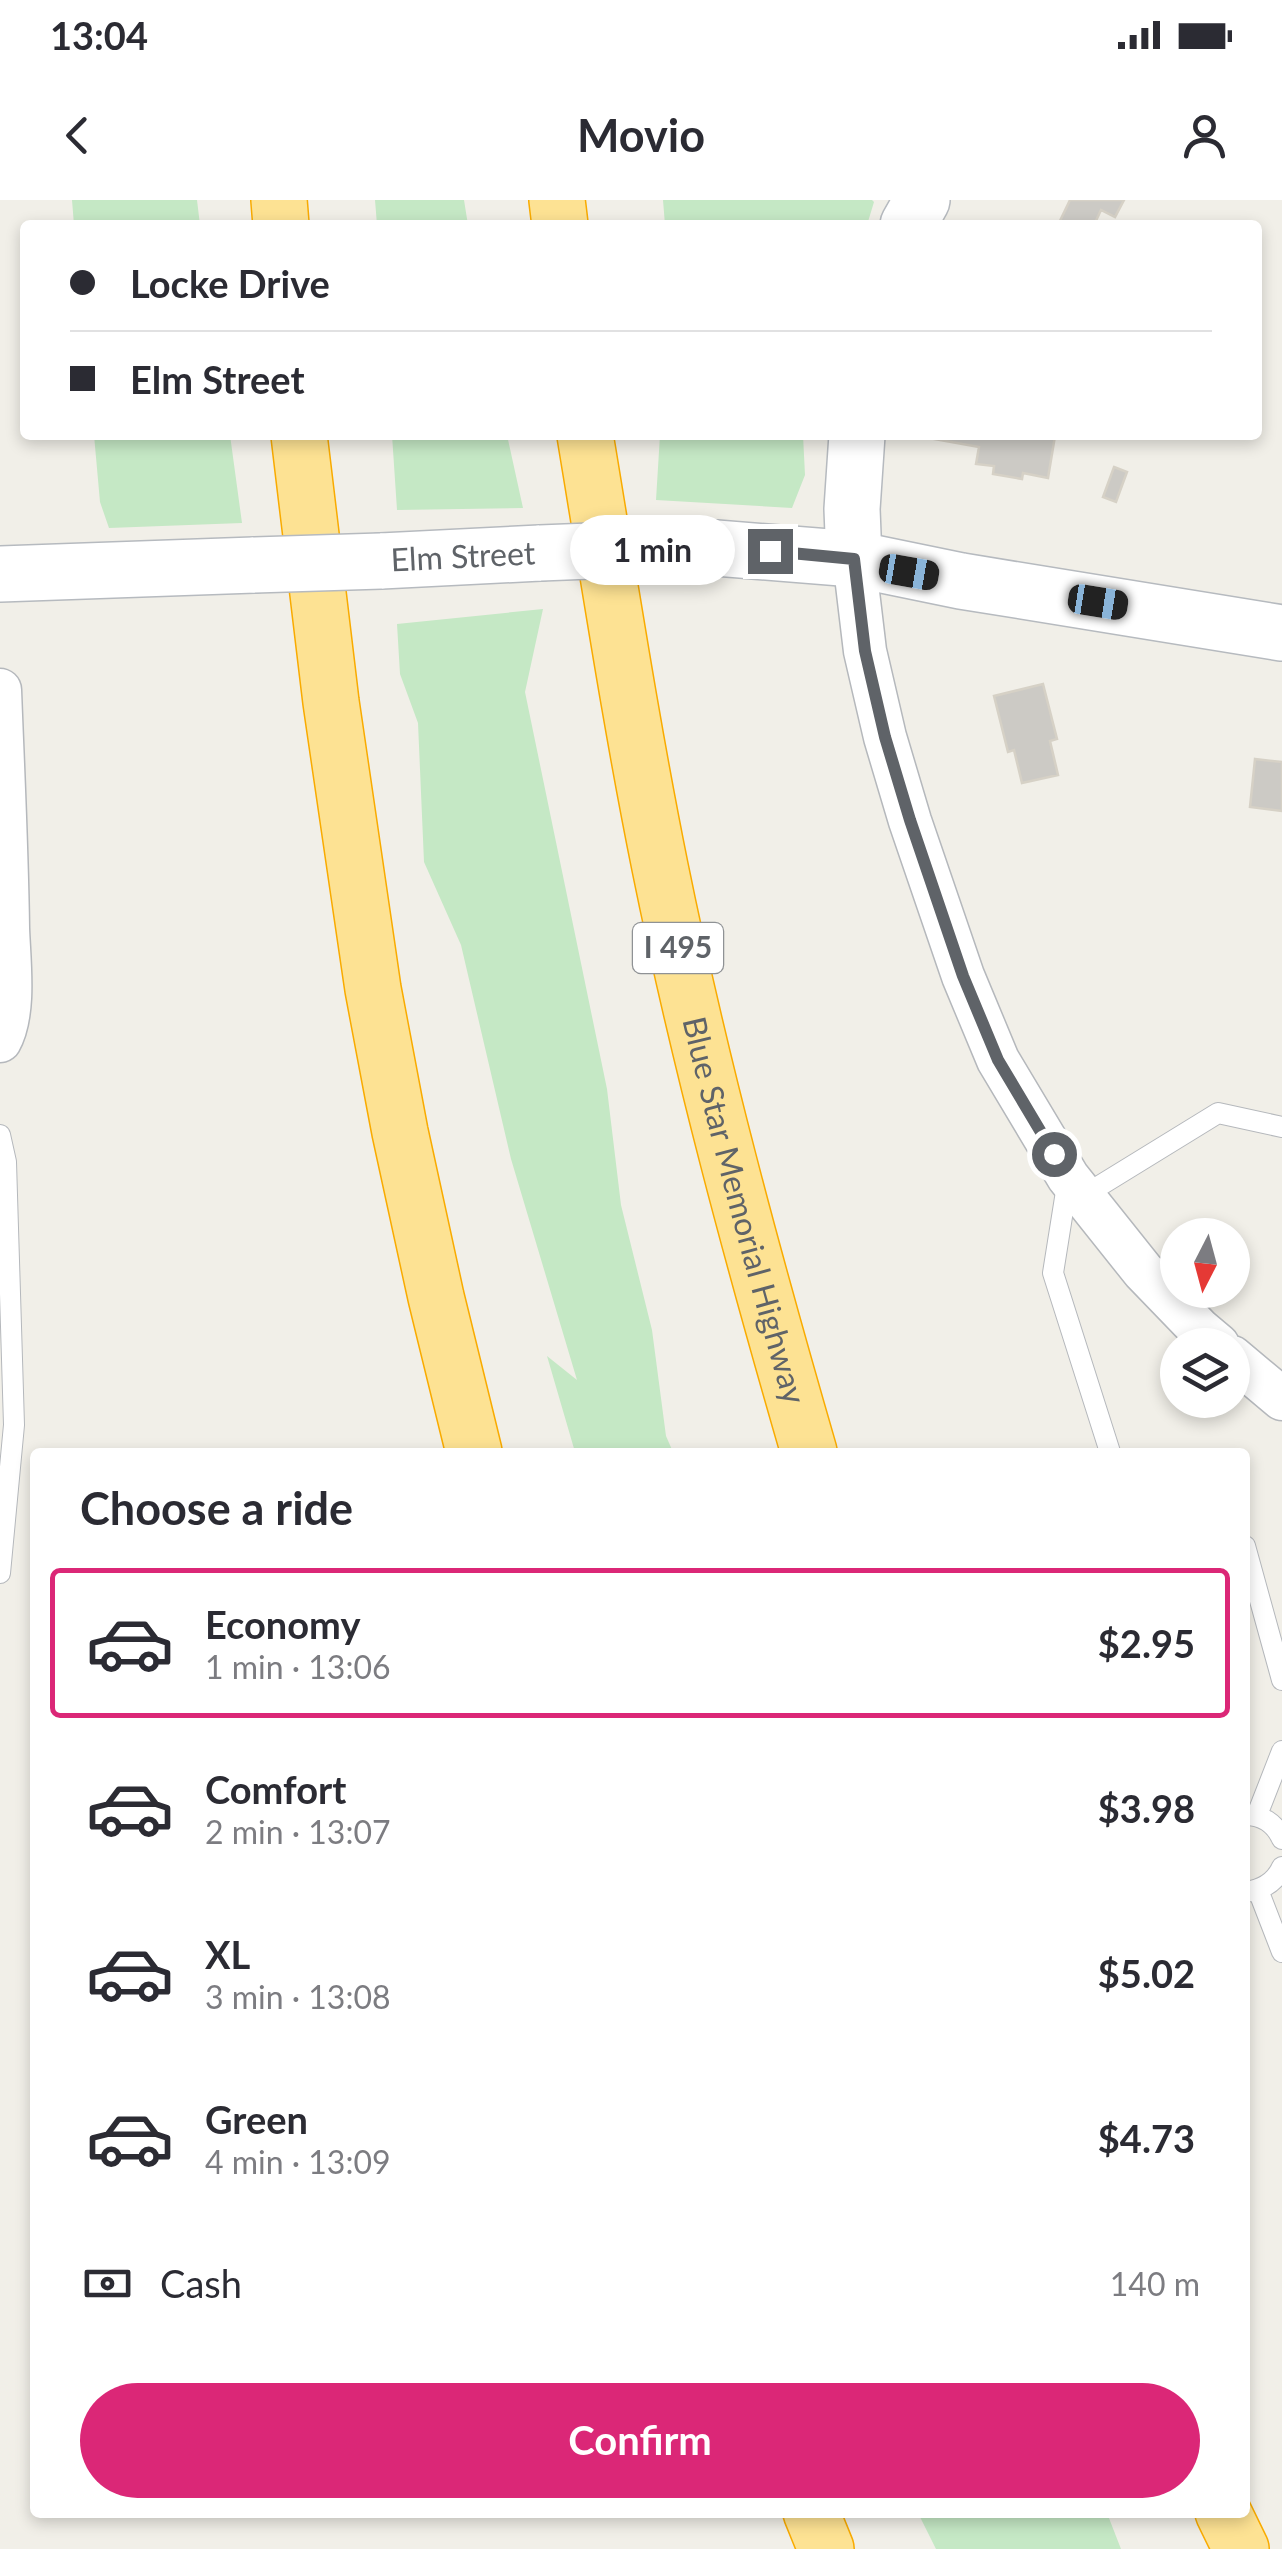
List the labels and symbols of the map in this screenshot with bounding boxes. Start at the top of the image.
callout: 1 min [570,516,735,586]
route end [748,529,793,574]
street label: Elm Street [390,532,537,578]
car [877,552,941,592]
car [1066,582,1130,622]
road number: I 495 [633,923,723,973]
street label: Blue Star Memorial Highway [675,1013,815,1409]
route start [1032,1132,1077,1177]
north arrow [1160,1218,1250,1308]

